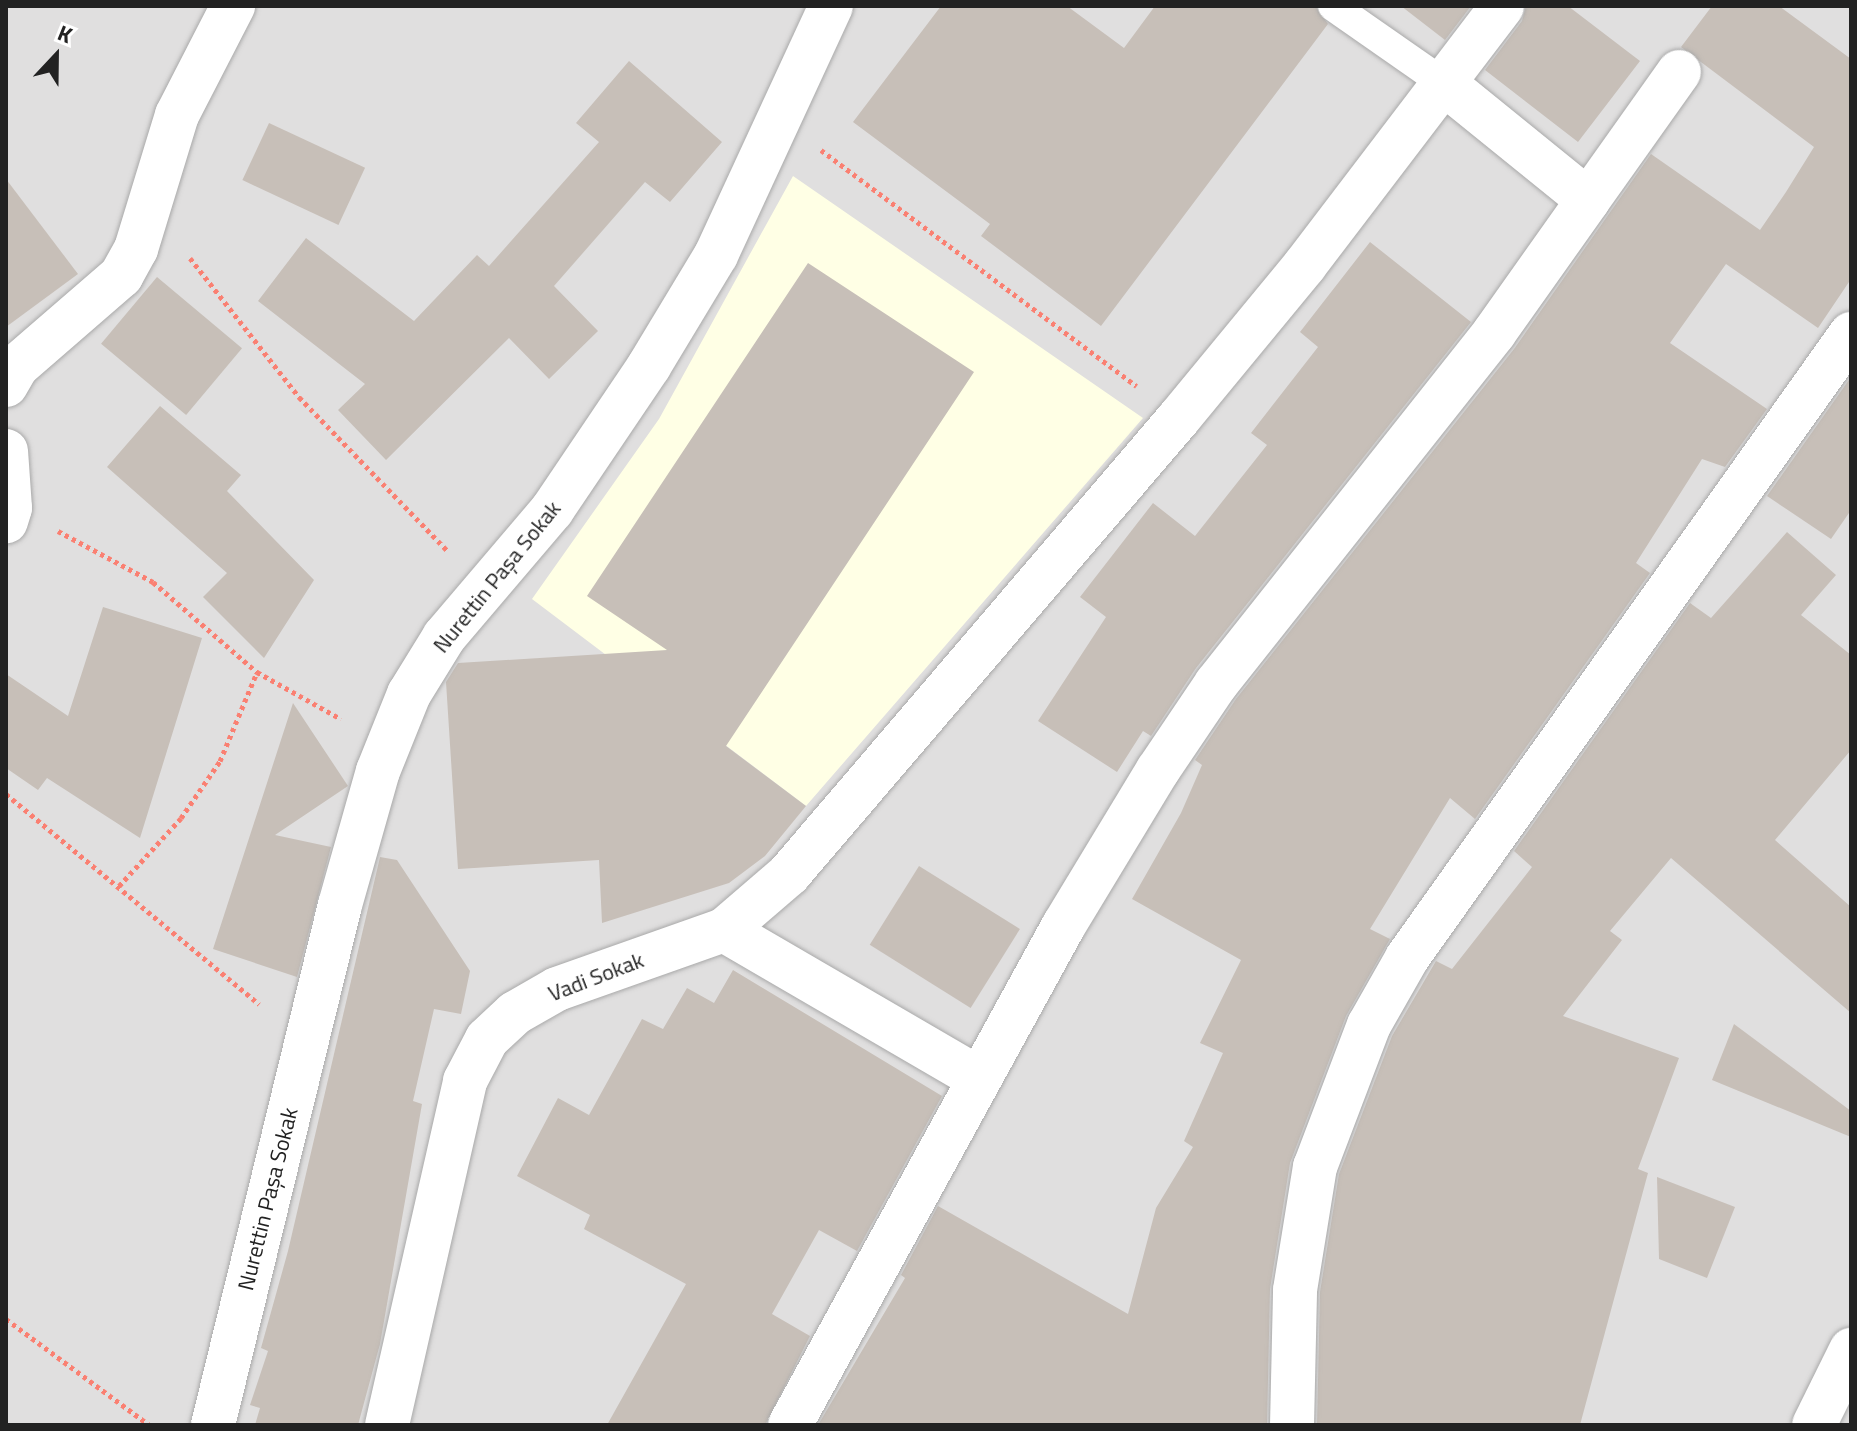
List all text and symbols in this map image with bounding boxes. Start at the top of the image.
north arrow [16,16,96,96]
text: K [53,16,77,52]
street label: Nurettin Paşa Sokak [428,496,566,658]
street label: Vadi Sokak [545,947,647,1007]
street label: Nurettin Paşa Sokak [233,1105,303,1293]

